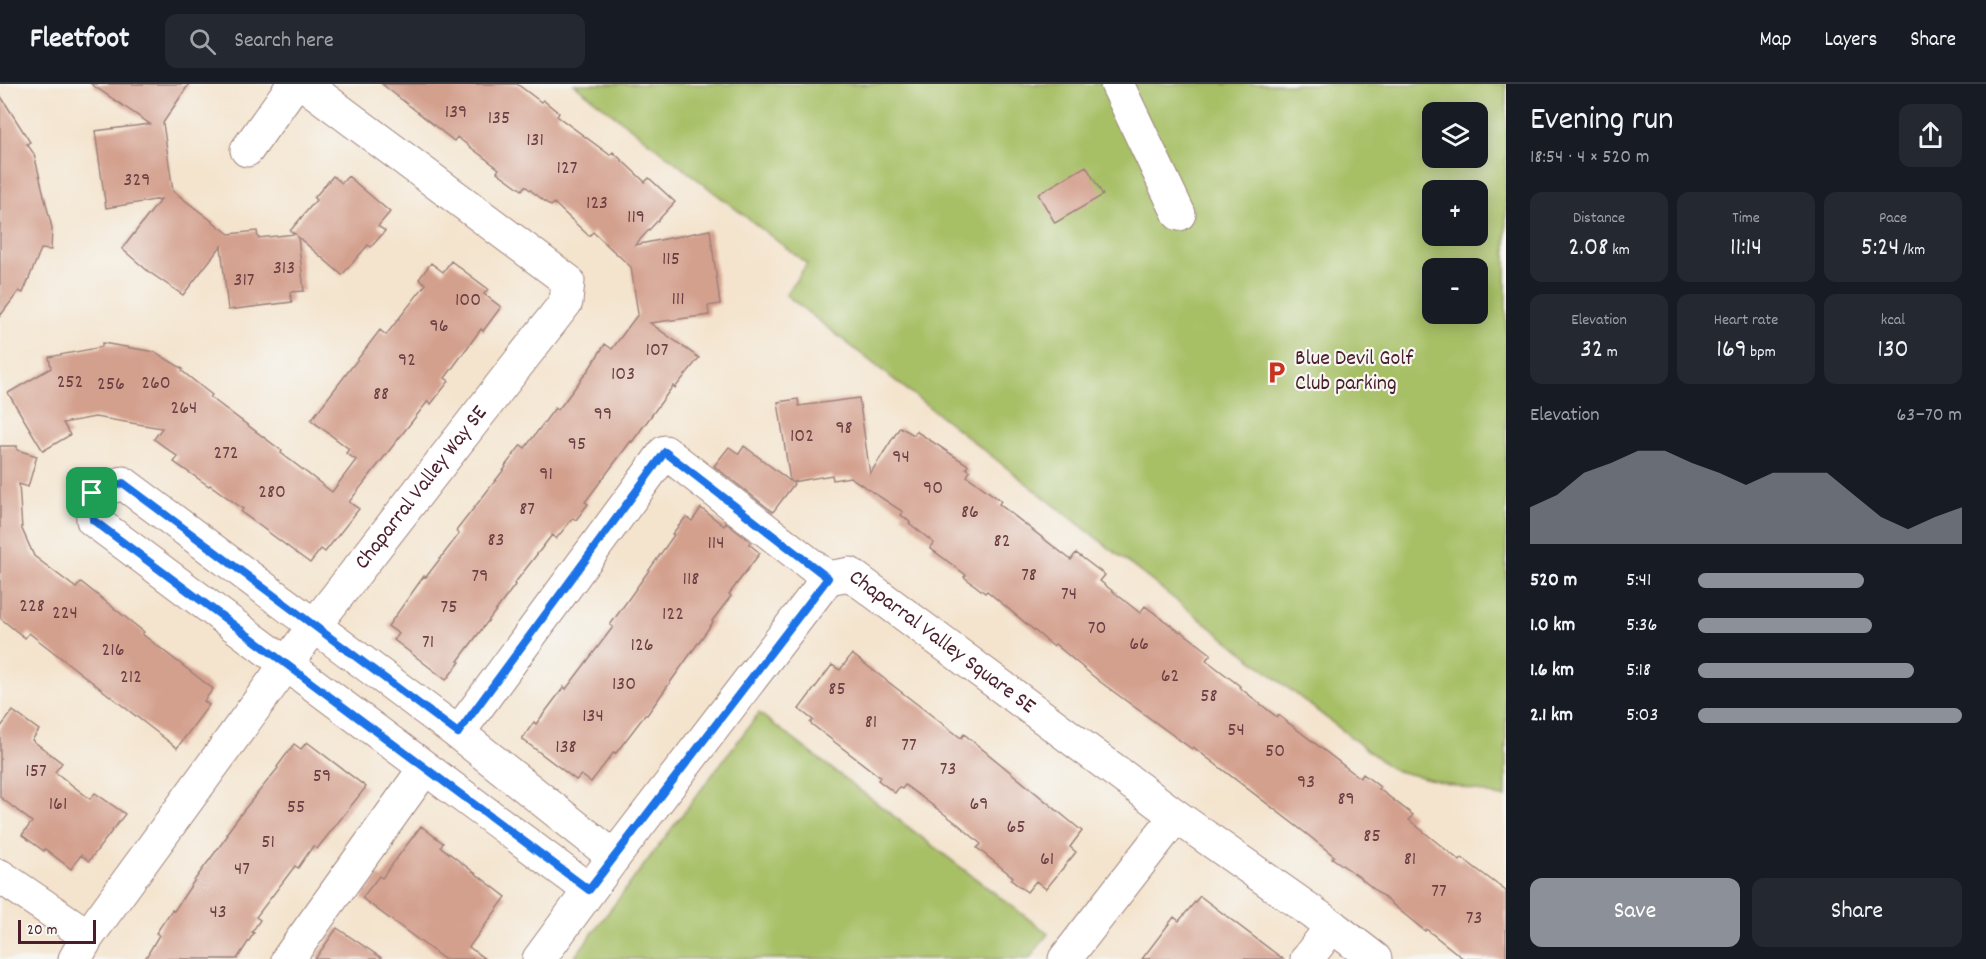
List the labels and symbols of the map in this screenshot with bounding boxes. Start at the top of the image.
house number: 139 [445,99,467,127]
house number: 135 [488,105,510,133]
house number: 131 [526,127,544,155]
house number: 127 [557,155,577,183]
house number: 329 [124,167,150,195]
house number: 123 [586,190,608,218]
house number: 119 [627,204,645,232]
house number: 115 [662,246,680,274]
house number: 313 [273,255,295,283]
house number: 317 [234,267,254,295]
house number: 111 [671,286,685,314]
house number: 100 [455,287,481,315]
house number: 96 [430,313,448,341]
house number: 107 [646,337,668,365]
place label: Blue Devil Golf Club parking [1295,344,1415,400]
house number: 92 [398,347,416,375]
parking icon: Blue Devil Golf Club parking [1264,359,1290,385]
house number: 103 [611,361,635,389]
house number: 252 [57,369,83,397]
house number: 260 [141,370,171,398]
house number: 256 [97,371,125,399]
house number: 88 [373,381,389,409]
house number: 264 [171,395,197,423]
street label: Chaparral Valley Way SE [348,399,495,577]
house number: 99 [594,401,612,429]
house number: 98 [835,415,853,443]
house number: 102 [790,423,814,451]
house number: 95 [568,431,586,459]
house number: 272 [213,440,239,468]
house number: 94 [892,444,910,472]
house number: 91 [539,461,553,489]
pin [66,467,117,518]
house number: 90 [923,475,943,503]
house number: 280 [258,479,286,507]
house number: 87 [519,496,535,524]
house number: 86 [961,499,979,527]
house number: 83 [488,527,504,555]
house number: 82 [994,528,1010,556]
house number: 114 [707,530,725,558]
street label: Chaparral Valley Square SE [842,562,1042,722]
house number: 78 [1021,562,1037,590]
house number: 79 [472,563,488,591]
house number: 118 [683,566,699,594]
house number: 74 [1061,581,1077,609]
house number: 228 [19,593,45,621]
house number: 75 [441,594,457,622]
house number: 224 [52,600,78,628]
house number: 122 [662,601,684,629]
house number: 70 [1088,615,1106,643]
house number: 71 [422,629,434,657]
house number: 66 [1129,631,1149,659]
house number: 126 [631,632,653,660]
house number: 216 [102,637,124,665]
house number: 62 [1161,663,1179,691]
house number: 212 [120,664,142,692]
house number: 130 [612,671,636,699]
house number: 85 [828,676,846,704]
house number: 58 [1200,683,1218,711]
house number: 134 [582,703,604,731]
house number: 81 [865,709,877,737]
house number: 54 [1227,717,1245,745]
house number: 77 [901,732,917,760]
house number: 138 [555,734,577,762]
house number: 50 [1265,738,1285,766]
house number: 73 [940,756,956,784]
house number: 157 [25,758,47,786]
house number: 59 [313,763,331,791]
house number: 93 [1297,769,1315,797]
house number: 89 [1337,786,1355,814]
house number: 161 [49,791,67,819]
house number: 69 [970,791,988,819]
house number: 55 [287,794,305,822]
house number: 65 [1006,814,1026,842]
house number: 85 [1363,823,1381,851]
house number: 51 [261,829,275,857]
house number: 61 [1040,846,1054,874]
house number: 81 [1404,846,1416,874]
house number: 47 [234,856,250,884]
house number: 77 [1431,878,1447,906]
house number: 43 [209,899,227,927]
house number: 73 [1466,905,1482,933]
scale bar [18,917,96,944]

